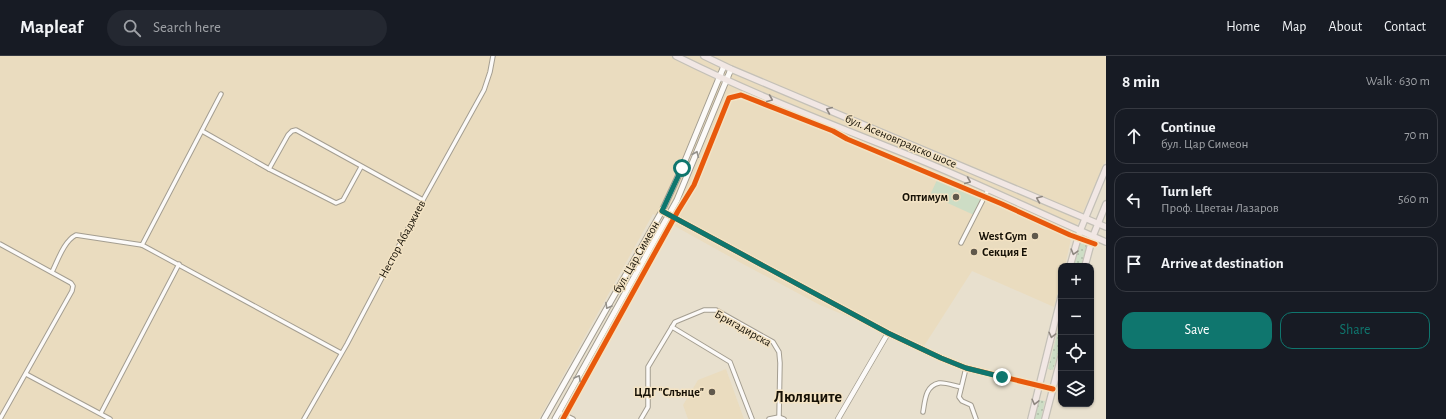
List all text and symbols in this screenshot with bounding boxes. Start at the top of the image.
search box [107,10,387,46]
icon: search [121,17,143,39]
text: Mapleaf [20,18,83,37]
text: Search here [153,20,221,35]
text: Home [1226,20,1260,34]
text: Map [1282,20,1306,34]
text: About [1328,20,1362,34]
text: Contact [1384,20,1426,34]
text: 8 min [1122,73,1160,90]
text: Walk · 630 m [1366,75,1430,88]
one-way arrow [767,95,774,103]
one-way arrow [826,107,833,115]
street label: бул. Асеновградско шосе [843,112,959,171]
text: Continue [1161,120,1216,135]
icon: ahead [1123,125,1145,147]
text: 70 m [1404,129,1429,142]
text: бул. Цар Симеон [1161,138,1248,151]
one-way arrow [691,150,699,158]
route start [673,159,691,177]
one-way arrow [963,176,971,184]
text: Turn left [1161,184,1212,199]
icon: left [1123,189,1145,211]
place label: Оптимум [902,191,948,204]
marker: Оптимум [951,192,961,202]
text: 560 m [1398,193,1429,206]
one-way arrow [1035,196,1043,204]
street label: Нестор Абаджиев [376,198,428,280]
text: Проф. Цветан Лазаров [1161,202,1279,215]
street label: бул. Цар Симеон [611,219,662,295]
place label: West Gym [979,230,1027,243]
marker: West Gym [1030,231,1040,241]
place label: Секция E [982,246,1027,258]
marker: Секция E [969,247,979,257]
one-way arrow [1070,248,1079,255]
icon: arrive [1123,253,1145,275]
text: Arrive at destination [1161,256,1284,271]
map controls [1058,263,1094,407]
button: + [1058,263,1094,299]
button: − [1058,299,1094,335]
one-way arrow [606,302,613,309]
street label: Бригадирска [713,308,774,349]
button: Save [1122,312,1272,349]
button: Share [1280,312,1430,349]
one-way arrow [1048,332,1056,338]
button: locate [1058,335,1094,371]
route end [993,368,1011,386]
button: layers [1058,371,1094,407]
one-way arrow [574,375,581,382]
place label: ЦДГ "Слънце" [634,386,704,398]
marker: ЦДГ "Слънце" [707,387,717,397]
district label: Люляците [774,389,842,405]
one-way arrow [1031,399,1039,405]

